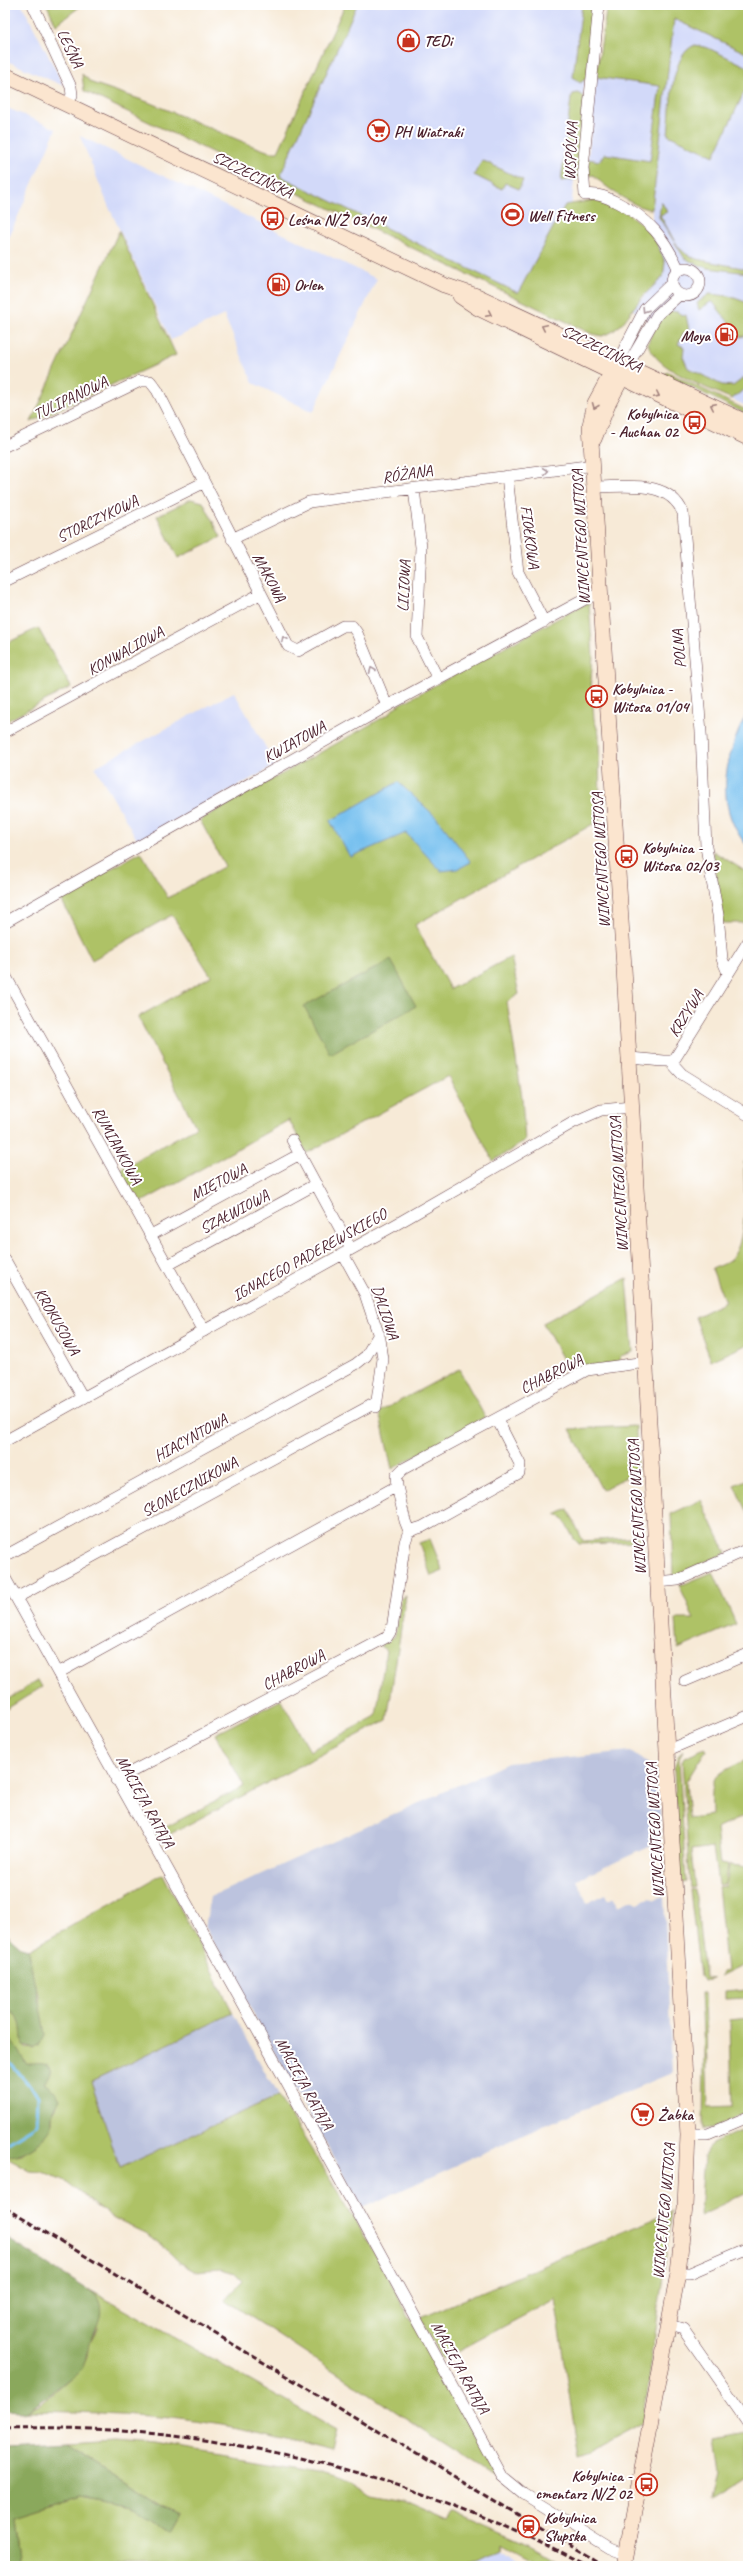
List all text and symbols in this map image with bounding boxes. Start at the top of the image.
street label: LEŚNA [53,26,88,72]
shop icon: TEDi [396,27,422,53]
place label: TEDi [424,31,454,51]
supermarket icon: PH Wiatraki [365,118,391,144]
street label: WSPÓLNA [559,121,583,181]
place label: PH Wiatraki [394,122,464,142]
street label: SZCZECIŃSKA [209,147,297,203]
sports icon: Well Fitness [499,202,525,228]
bus stop icon: Leśna N/Ż 03/04 [259,206,285,232]
place label: Well Fitness [528,206,596,226]
place label: Leśna N/Ż 03/04 [288,210,387,230]
fuel station icon: Orlen [265,271,291,297]
place label: Orlen [294,275,325,295]
one-way arrow [642,306,649,313]
one-way arrow [485,309,492,317]
street label: SZCZECIŃSKA [558,321,646,377]
fuel station icon: Moya [713,322,739,348]
one-way arrow [541,324,549,332]
place label: Moya [681,326,711,346]
street label: TULIPANOWA [30,371,112,424]
one-way arrow [653,390,661,398]
one-way arrow [591,402,599,409]
one-way arrow [710,403,717,411]
place label: Kobylnica - Auchan 02 [610,404,680,442]
bus stop icon: Kobylnica - Auchan 02 [681,409,707,435]
street label: RÓŻANA [381,460,435,488]
one-way arrow [542,467,549,476]
street label: WINCENTEGO WITOSA [567,468,595,605]
street label: STORCZYKOWA [53,490,142,547]
street label: FIOŁKOWA [516,504,544,571]
street label: MAKOWA [248,549,291,606]
street label: LILIOWA [393,559,415,612]
street label: KONWALIOWA [84,621,168,680]
street label: POLNA [667,628,691,669]
one-way arrow [282,635,289,643]
one-way arrow [369,667,377,674]
place label: Kobylnica - Witosa 01/04 [612,679,690,717]
bus stop icon: Kobylnica - Witosa 01/04 [583,684,609,710]
street label: KWIATOWA [260,716,330,767]
street label: WINCENTEGO WITOSA [587,791,615,928]
place label: Kobylnica - Witosa 02/03 [642,838,720,876]
bus stop icon: Kobylnica - Witosa 02/03 [614,843,640,869]
street label: KRZYWA [664,986,708,1041]
street label: RUMIANKOWA [88,1103,147,1189]
street label: WINCENTEGO WITOSA [605,1115,633,1252]
street label: MIĘTOWA [187,1158,251,1205]
street label: SZAŁWIOWA [196,1185,273,1238]
street label: IGNACEGO PADEREWSKIEGO [229,1203,392,1306]
street label: DALIOWA [367,1283,403,1343]
street label: KROKUSOWA [30,1284,85,1359]
street label: CHABROWA [517,1349,587,1398]
street label: HIACYNTOWA [150,1409,231,1466]
street label: WINCENTEGO WITOSA [623,1438,651,1575]
street label: SŁONECZNIKOWA [138,1452,242,1521]
street label: CHABROWA [259,1645,329,1695]
street label: MACIEJA RATAJA [112,1752,179,1852]
street label: WINCENTEGO WITOSA [641,1761,669,1898]
street label: MACIEJA RATAJA [271,2034,338,2134]
supermarket icon: Żabka [630,2101,656,2127]
place label: Żabka [658,2105,695,2125]
street label: WINCENTEGO WITOSA [648,2142,680,2280]
street label: MACIEJA RATAJA [427,2318,494,2418]
place label: Kobylnica - cmentarz N/Ż 02 [535,2466,634,2504]
bus stop icon: Kobylnica - cmentarz N/Ż 02 [634,2471,660,2497]
place label: Kobylnica Słupska [544,2508,597,2546]
station icon: Kobylnica Słupska [515,2513,541,2539]

